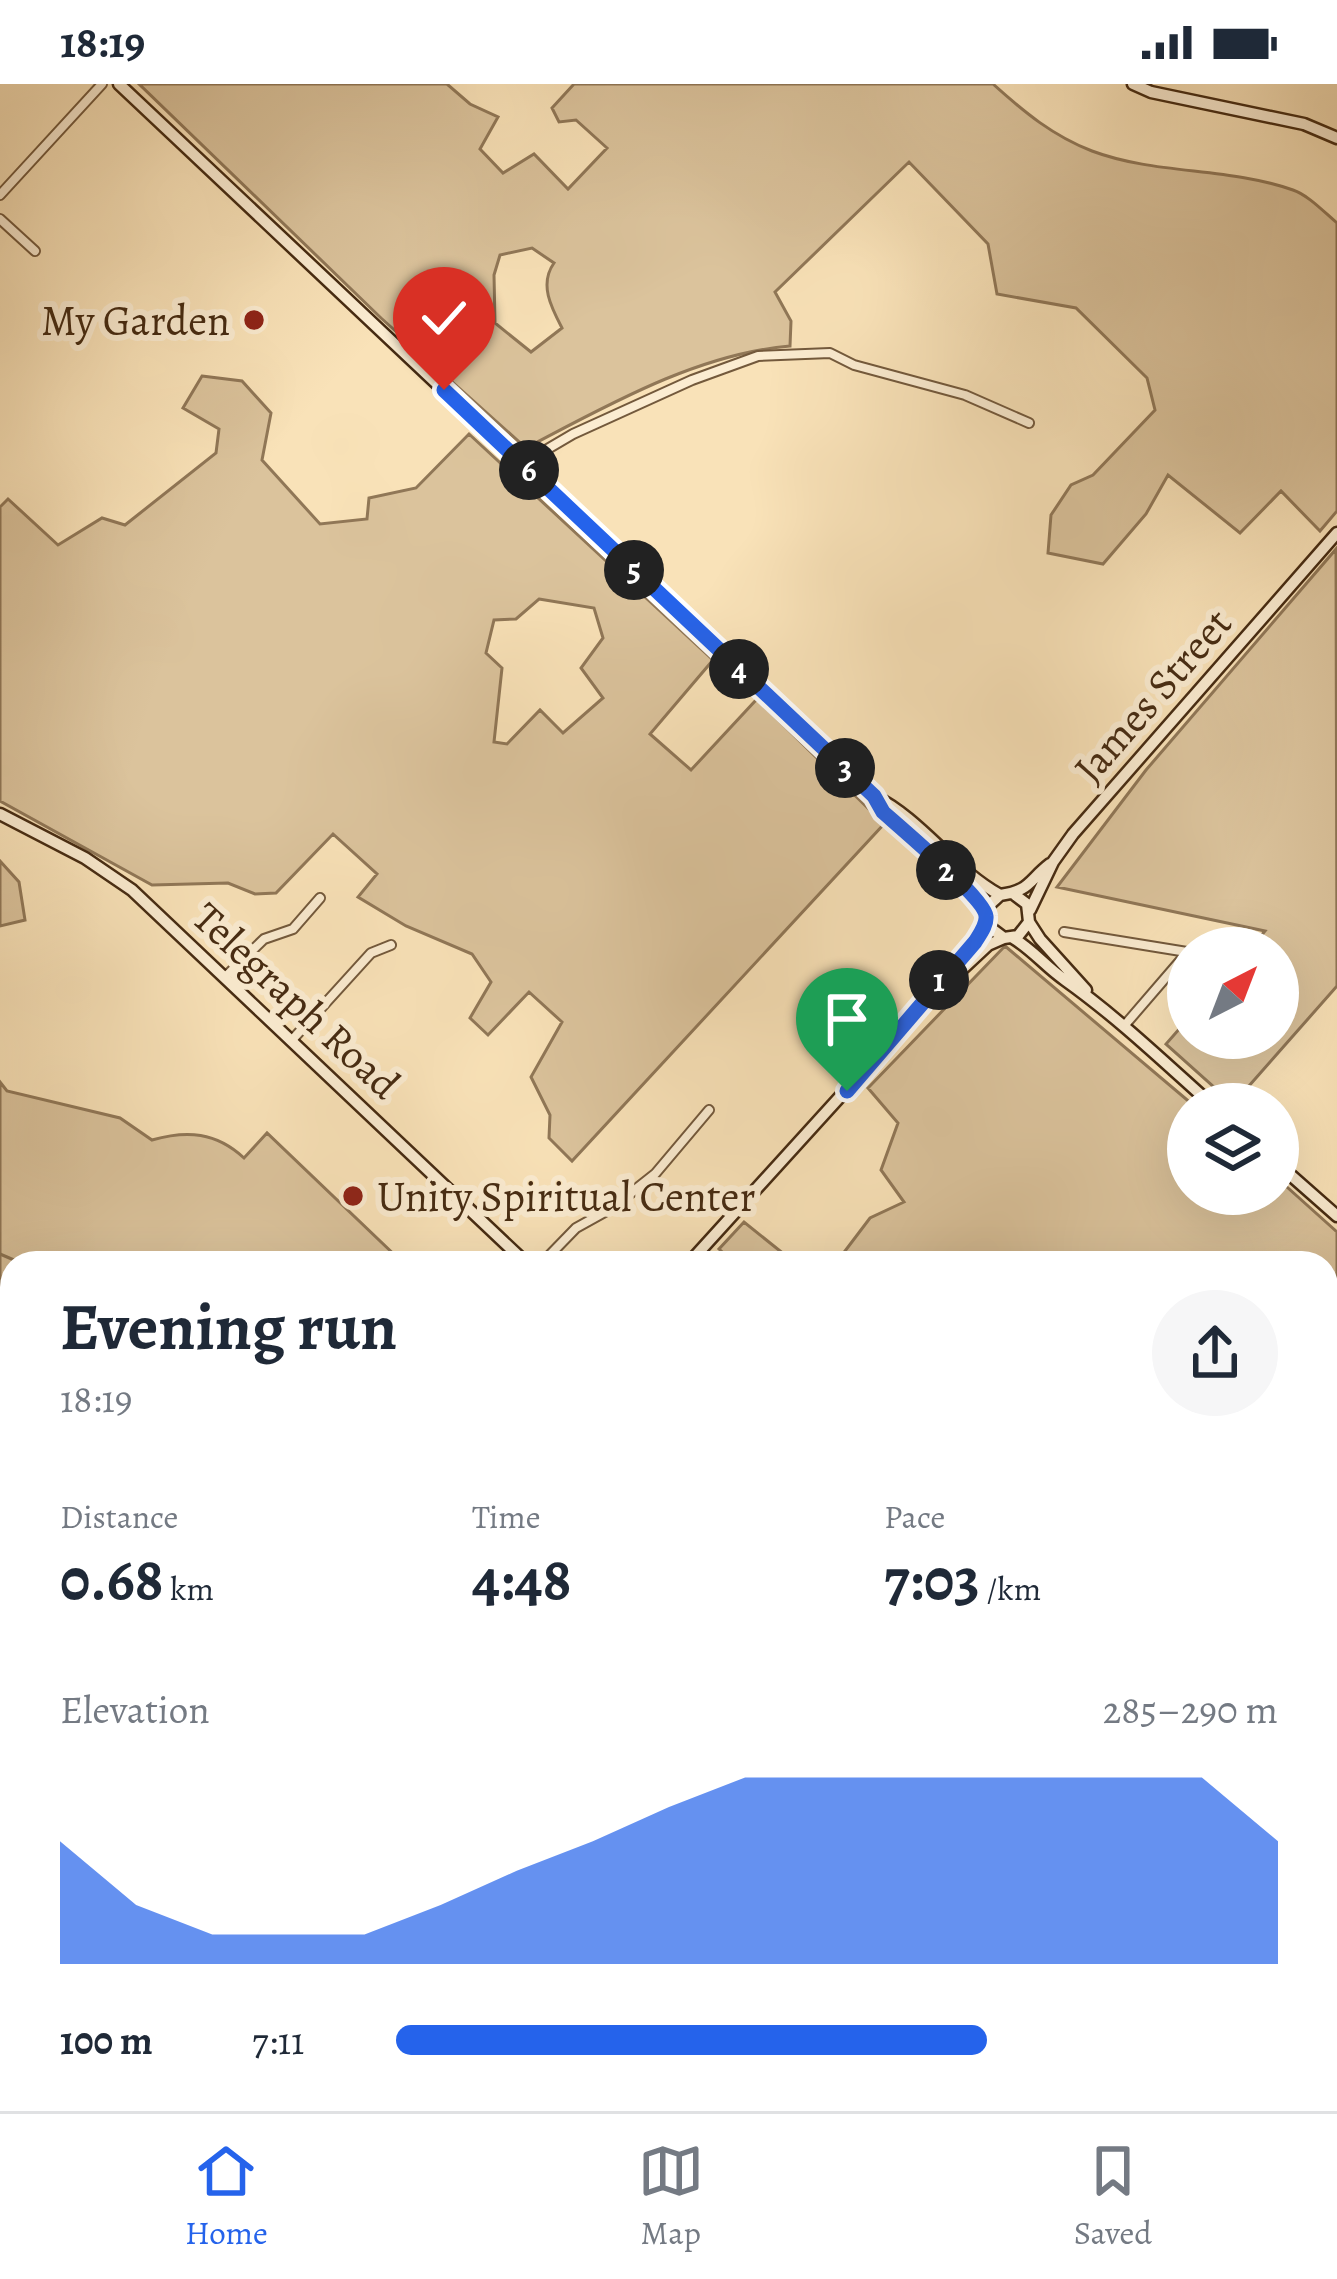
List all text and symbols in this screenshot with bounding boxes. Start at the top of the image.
text: 18:19 [60,11,145,73]
pin [393,267,495,390]
icon: check [411,285,477,351]
place label: My Garden [41,292,230,349]
marker: My Garden [241,307,267,333]
pin: 6 [499,440,559,500]
text: 6 [521,447,537,492]
pin: 5 [604,540,664,600]
text: 5 [627,547,641,592]
street label: James Street [1061,596,1244,795]
pin: 4 [709,639,769,699]
text: 4 [731,646,747,691]
pin: 3 [815,738,875,798]
text: 3 [838,745,852,790]
pin: 2 [916,840,976,900]
text: 2 [938,847,954,892]
street label: Telegraph Road [180,889,413,1112]
north arrow [1167,927,1299,1059]
map controls [1167,927,1299,1215]
pin: 1 [909,950,969,1010]
text: 1 [933,957,945,1002]
pin [796,968,898,1091]
icon: arrive [814,986,880,1052]
button: layers [1167,1083,1299,1215]
place label: Unity Spiritual Center [377,1168,756,1225]
marker: Unity Spiritual Center [340,1183,366,1209]
text: Evening run [60,1282,397,1372]
button: share [1152,1290,1278,1416]
text: 18:19 [60,1372,133,1425]
text: Distance [60,1494,178,1539]
text: Time [472,1494,541,1539]
text: Pace [884,1494,945,1539]
text: 0.68 [60,1539,164,1621]
text: 4:48 [472,1539,571,1621]
text: 7:03 [884,1539,980,1621]
text: km [164,1566,214,1611]
text: /km [980,1566,1041,1611]
text: Elevation [60,1683,210,1736]
text: 285–290 m [1103,1683,1278,1736]
text: 100 m [60,2014,153,2067]
text: 7:11 [252,2014,304,2067]
tab: Home [185,2138,268,2255]
tab: Map [638,2138,704,2255]
tab: Saved [1074,2138,1152,2255]

